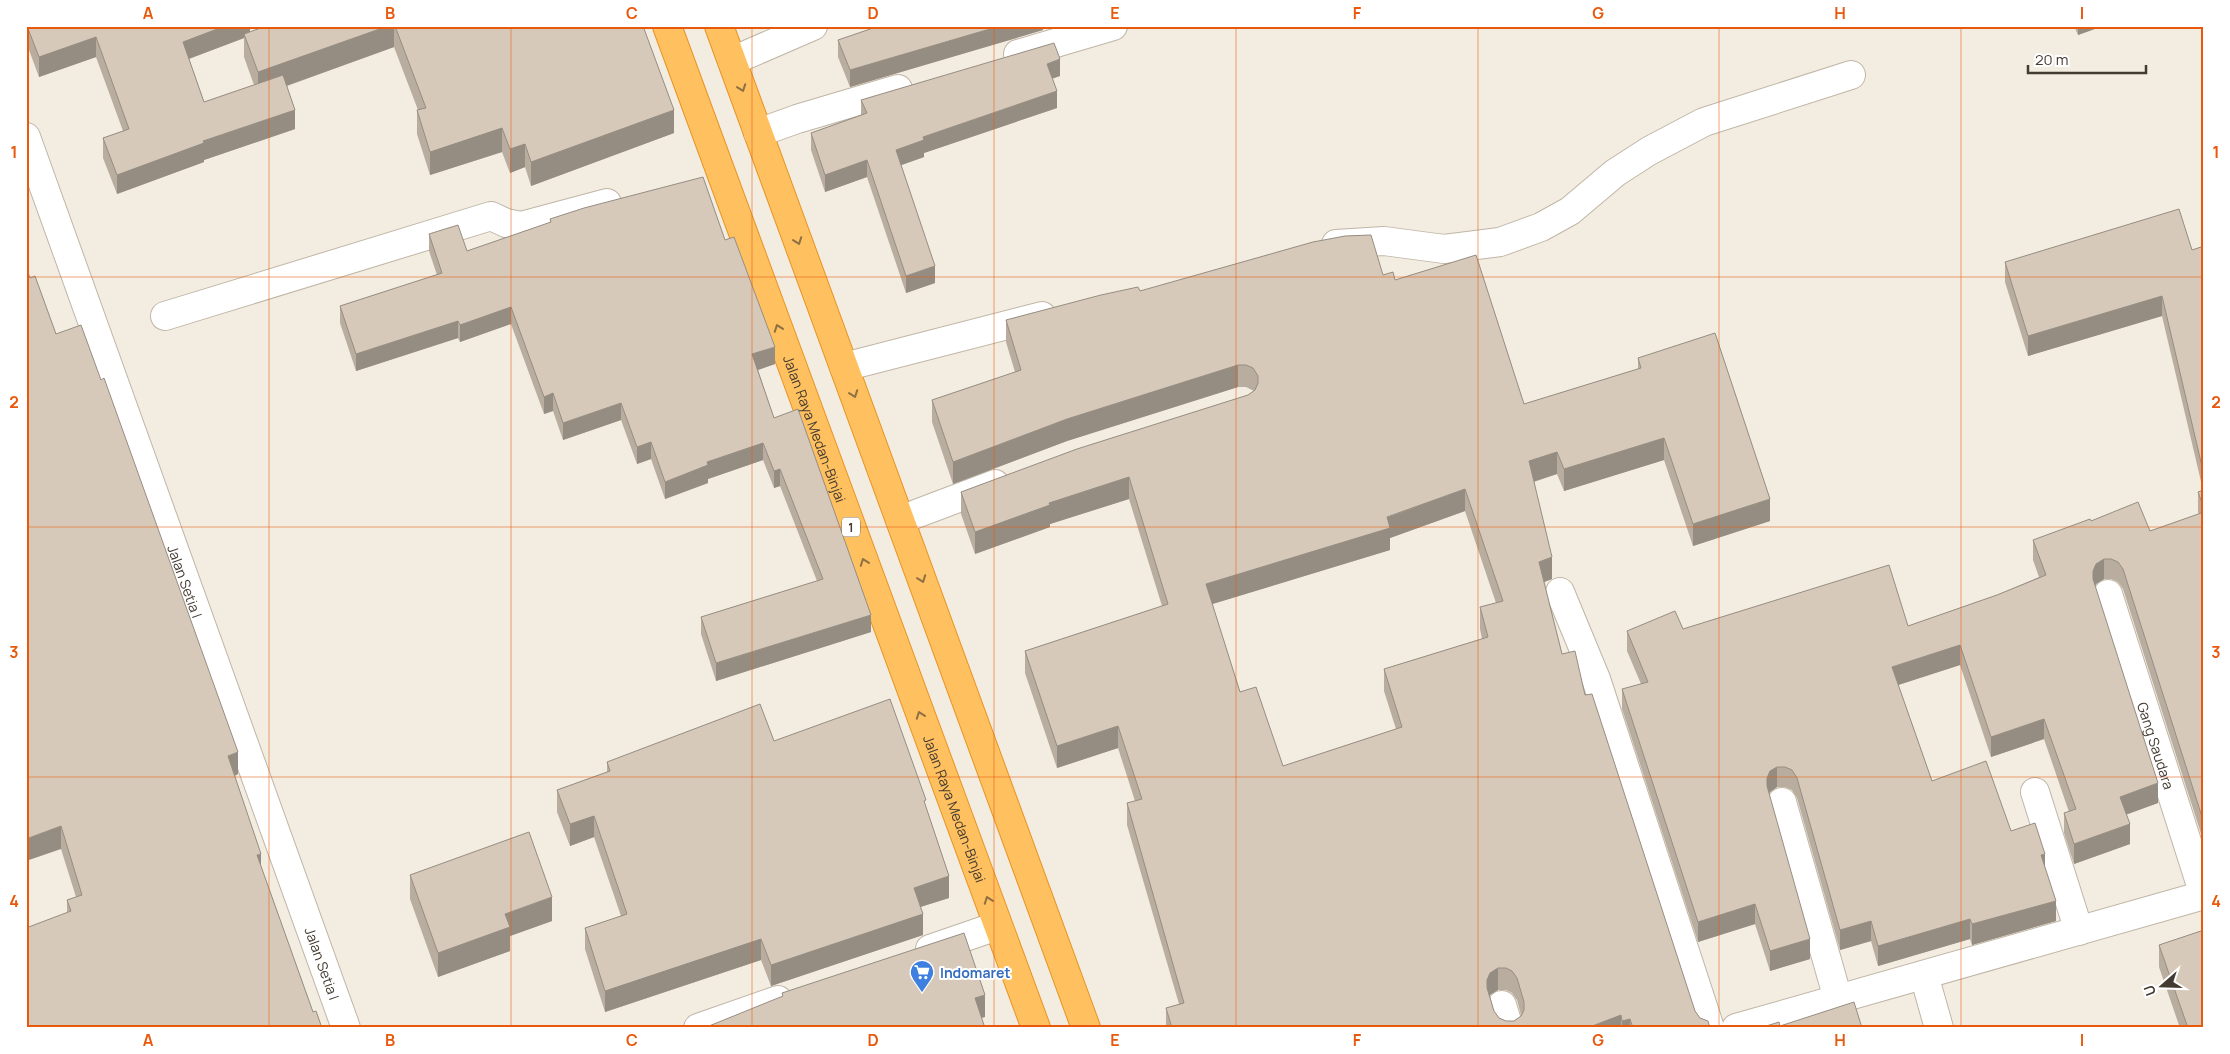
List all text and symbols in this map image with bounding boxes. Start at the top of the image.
text: A [143,2,154,24]
text: B [385,2,395,24]
text: C [626,2,638,24]
text: D [867,2,879,24]
text: E [1110,2,1120,24]
text: F [1353,2,1362,24]
text: G [1592,2,1604,24]
text: H [1834,2,1846,24]
text: I [2080,2,2084,24]
scale bar [2028,42,2145,74]
text: 20 m [2035,49,2068,70]
one-way arrow [736,84,746,92]
text: 1 [10,141,18,163]
text: 1 [2212,141,2220,163]
one-way arrow [792,236,802,245]
one-way arrow [774,324,784,332]
street label: Jalan Raya Medan-Binjai [779,352,851,505]
one-way arrow [848,389,858,397]
text: 2 [9,391,19,413]
text: 2 [2211,391,2221,413]
road number: 1 [842,518,860,536]
street label: Jalan Setia I [164,542,207,620]
one-way arrow [860,559,870,567]
one-way arrow [916,574,926,583]
text: 3 [9,641,19,663]
text: 3 [2211,641,2221,663]
street label: Gang Saudara [2134,699,2179,791]
one-way arrow [916,711,926,720]
street label: Jalan Raya Medan-Binjai [919,732,991,885]
text: 4 [9,890,19,912]
text: 4 [2211,890,2221,912]
one-way arrow [984,897,994,905]
street label: Jalan Setia I [301,924,345,1002]
supermarket icon: Indomaret [909,959,935,993]
north arrow [2138,962,2188,1012]
place label: Indomaret [940,963,1010,982]
text: U [2139,983,2160,999]
text: A [143,1029,154,1051]
text: B [385,1029,395,1051]
text: C [626,1029,638,1051]
text: D [867,1029,879,1051]
text: E [1110,1029,1120,1051]
text: F [1353,1029,1362,1051]
text: G [1592,1029,1604,1051]
text: H [1834,1029,1846,1051]
text: I [2080,1029,2084,1051]

